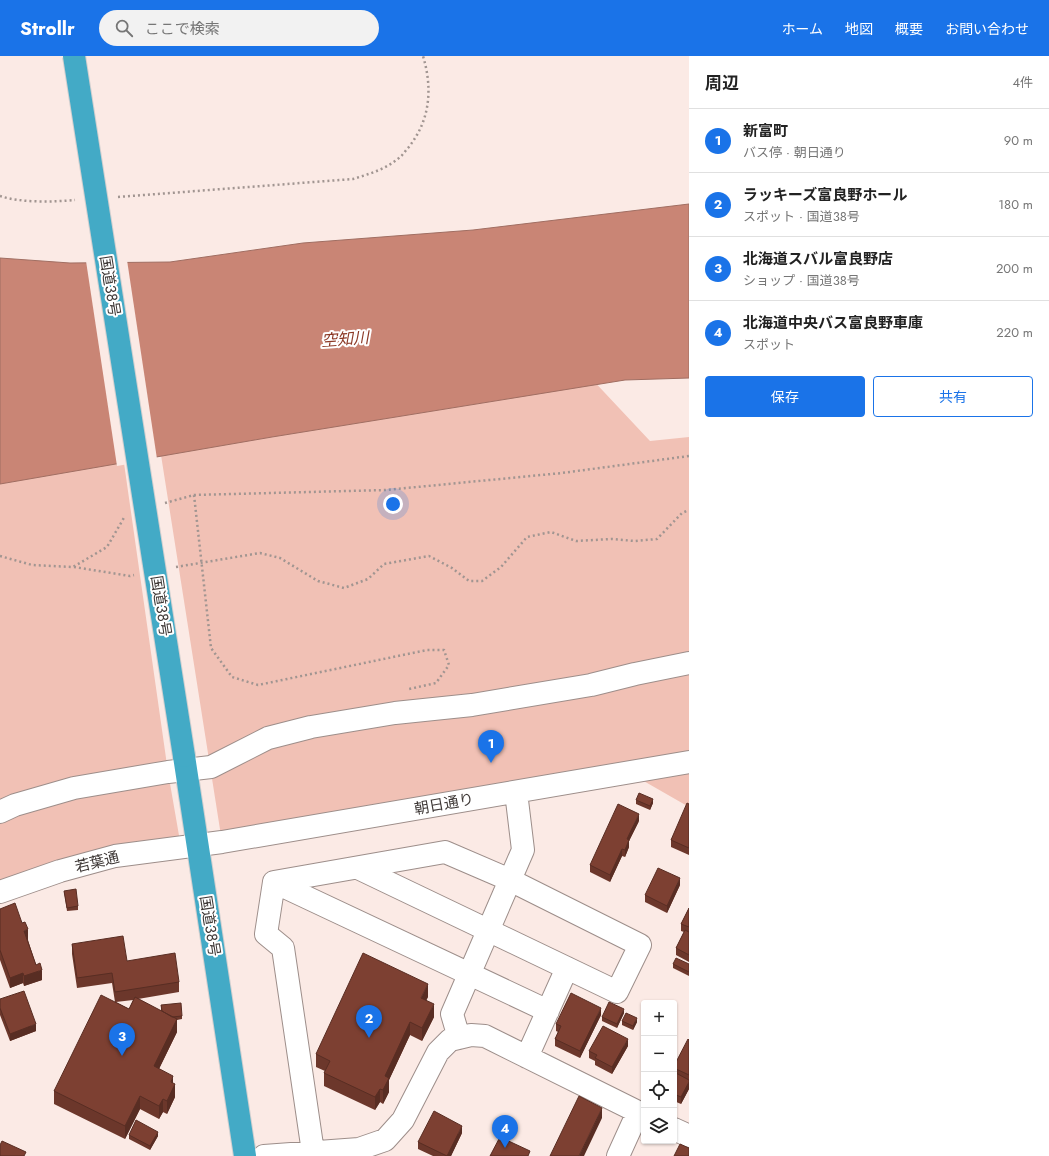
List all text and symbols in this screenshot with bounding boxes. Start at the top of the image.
search box [99,10,379,46]
text: Strollr [20,15,75,42]
icon: search [113,17,135,39]
text: ここで検索 [145,18,220,40]
text: ホーム [781,19,823,39]
text: 地図 [845,19,873,39]
text: 概要 [895,19,923,39]
text: お問い合わせ [945,19,1029,39]
text: 周辺 [705,71,739,95]
text: 4件 [1012,73,1033,92]
text: 新富町 [743,120,788,142]
text: 1 [715,131,721,150]
text: 90 m [1004,131,1033,150]
text: バス停 · 朝日通り [743,143,846,162]
text: ラッキーズ富良野ホール [743,184,907,206]
text: 2 [714,195,722,214]
text: 180 m [998,195,1033,214]
text: スポット · 国道38号 [743,207,860,226]
text: 北海道スバル富良野店 [743,248,893,270]
street label: 国道38号 [94,254,126,318]
text: 3 [714,259,722,278]
text: 200 m [996,259,1033,278]
text: ショップ · 国道38号 [743,271,860,290]
text: 北海道中央バス富良野車庫 [743,312,923,334]
text: 4 [713,323,723,342]
text: 220 m [996,323,1033,342]
water label: 空知川 [320,326,372,352]
text: スポット [743,335,795,354]
button: 保存 [705,376,865,417]
button: 共有 [873,376,1033,417]
your location [383,494,403,514]
street label: 国道38号 [145,574,177,638]
pin: 1 [478,730,504,763]
street label: 朝日通り [413,788,475,820]
street label: 若葉通 [72,846,122,878]
street label: 国道38号 [194,894,226,958]
map controls [641,1000,677,1144]
button: + [641,1000,677,1036]
pin: 2 [356,1005,382,1038]
pin: 3 [109,1023,135,1056]
button: − [641,1036,677,1072]
button: locate [641,1072,677,1108]
button: layers [641,1108,677,1144]
pin: 4 [492,1115,518,1148]

